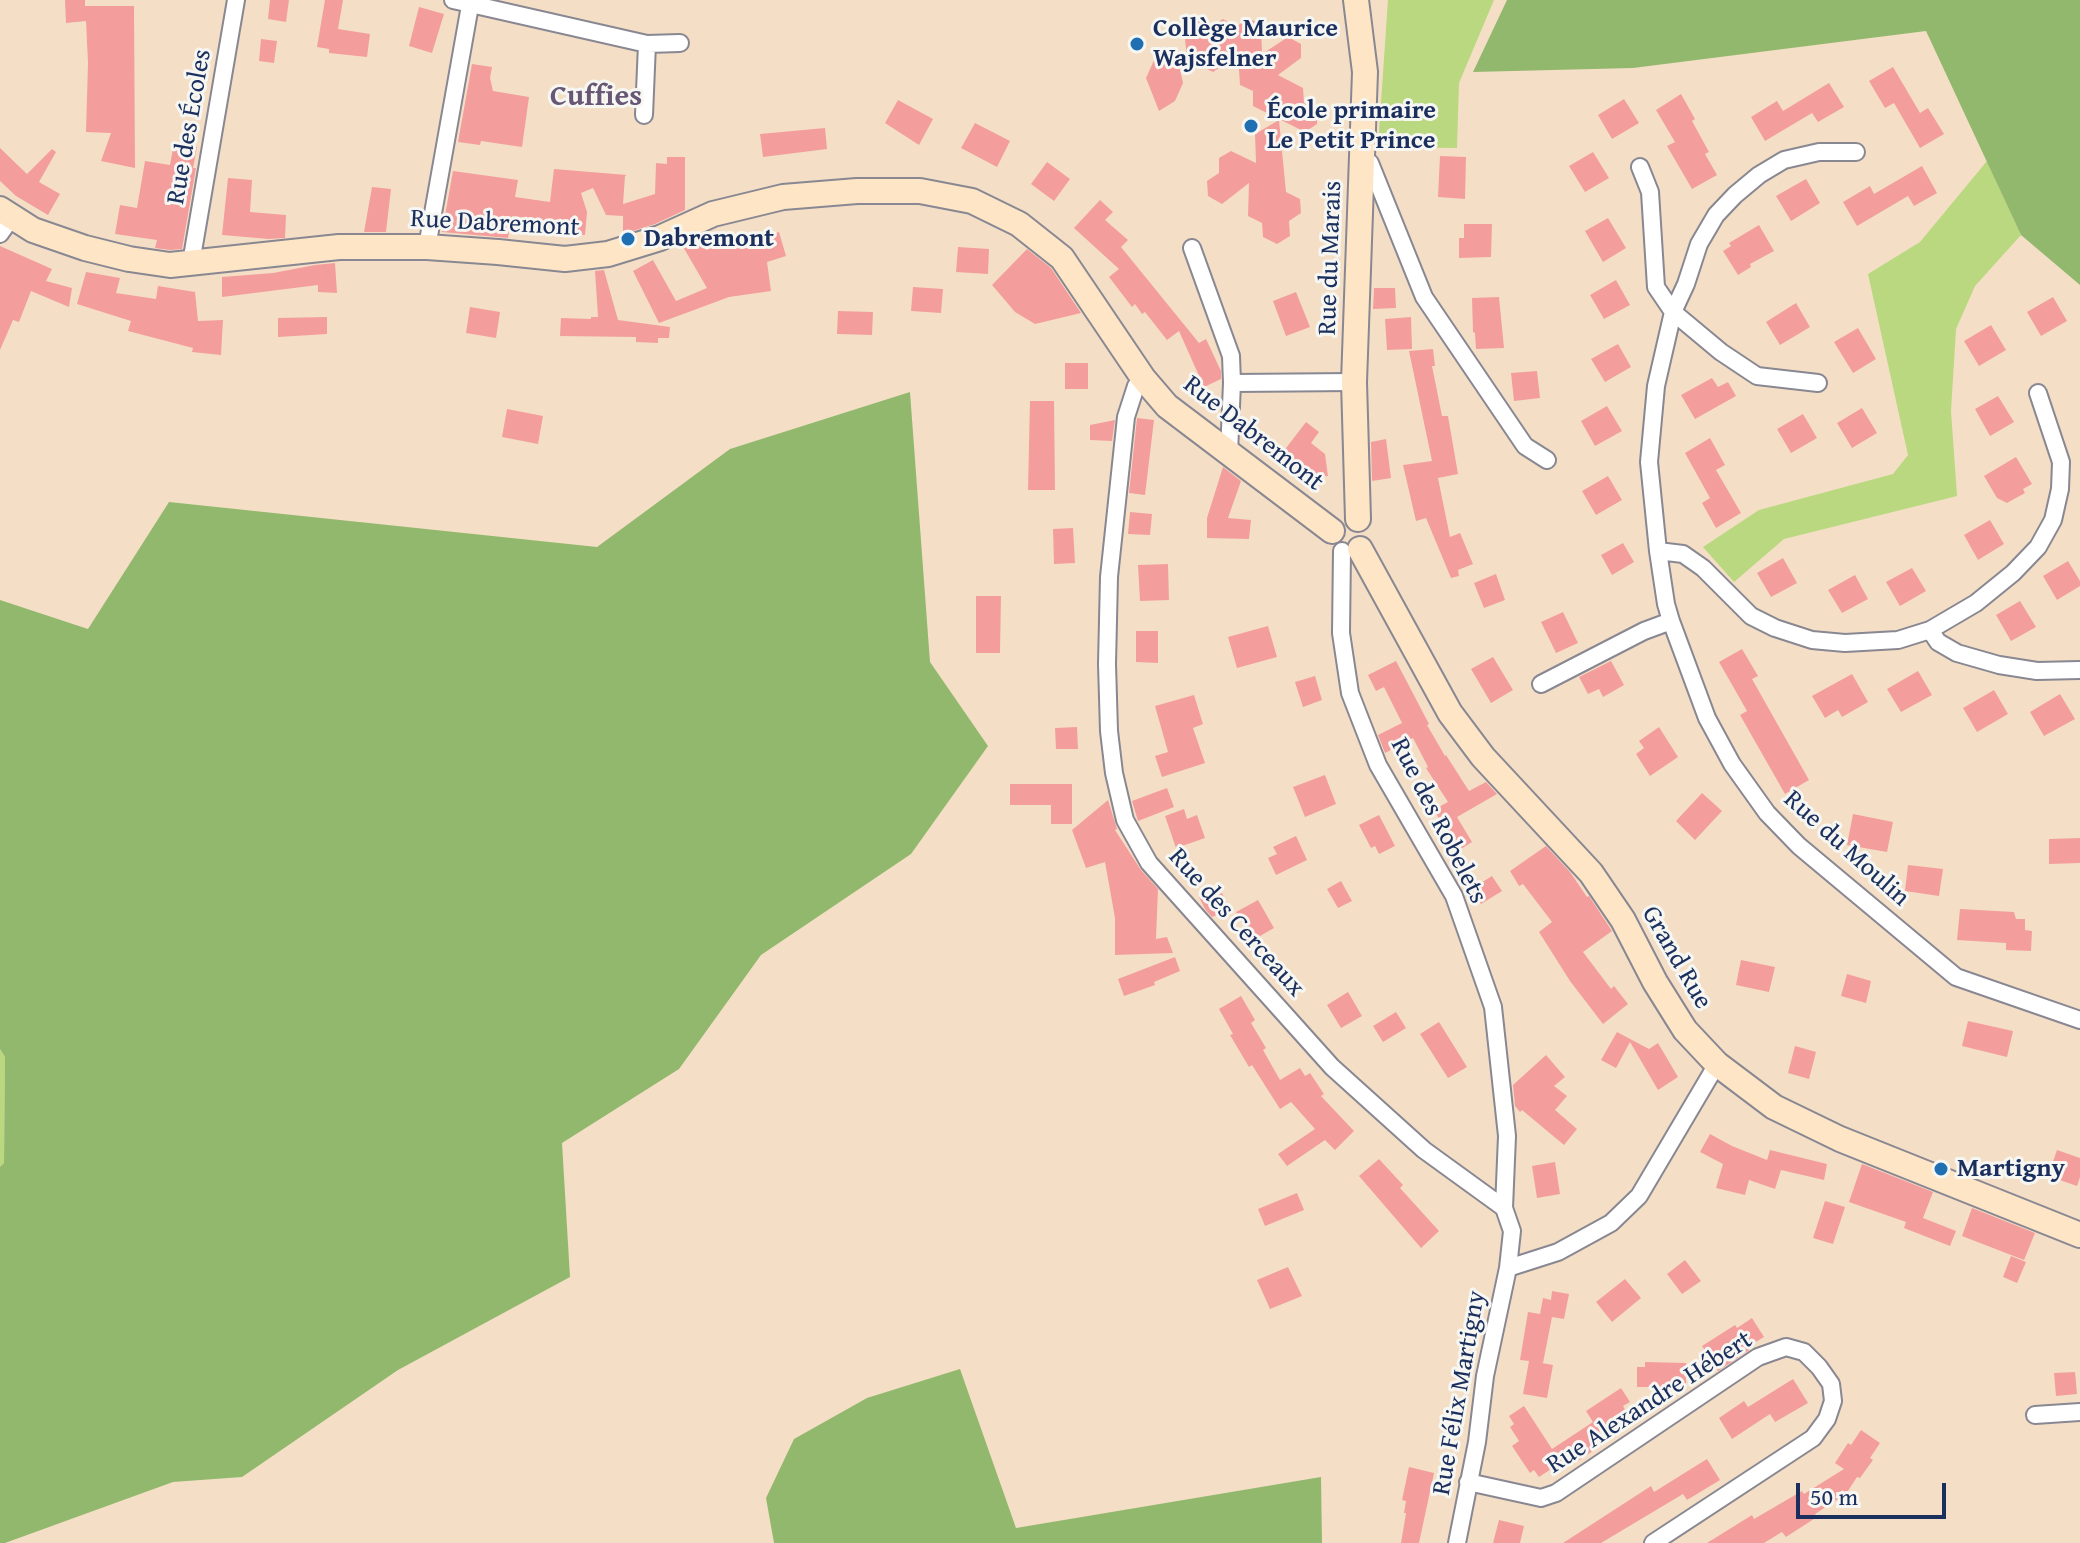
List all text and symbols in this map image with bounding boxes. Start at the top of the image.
place label: Collège Maurice Wajsfelner [1153,13,1338,74]
marker: Collège Maurice Wajsfelner [1128,35,1146,53]
street label: Rue des Écoles [161,47,219,207]
district label: Cuffies [550,79,642,115]
place label: École primaire Le Petit Prince [1267,95,1436,156]
marker: École primaire Le Petit Prince [1242,117,1260,135]
street label: Rue du Marais [1313,180,1349,336]
street label: Rue Dabremont [410,204,580,244]
place label: Dabremont [644,223,774,255]
marker: Dabremont [619,230,637,248]
street label: Rue Dabremont [1177,370,1329,498]
street label: Rue des Robelets [1383,733,1493,909]
street label: Rue du Moulin [1777,784,1915,914]
street label: Rue des Cerceaux [1161,842,1311,1004]
street label: Grand Rue [1634,901,1718,1015]
place label: Martigny [1957,1153,2065,1185]
marker: Martigny [1932,1160,1950,1178]
street label: Rue Félix Martigny [1427,1289,1493,1497]
street label: Rue Alexandre Hébert [1541,1325,1759,1481]
scale bar [1800,1467,1950,1517]
text: 50 m [1810,1479,1858,1514]

